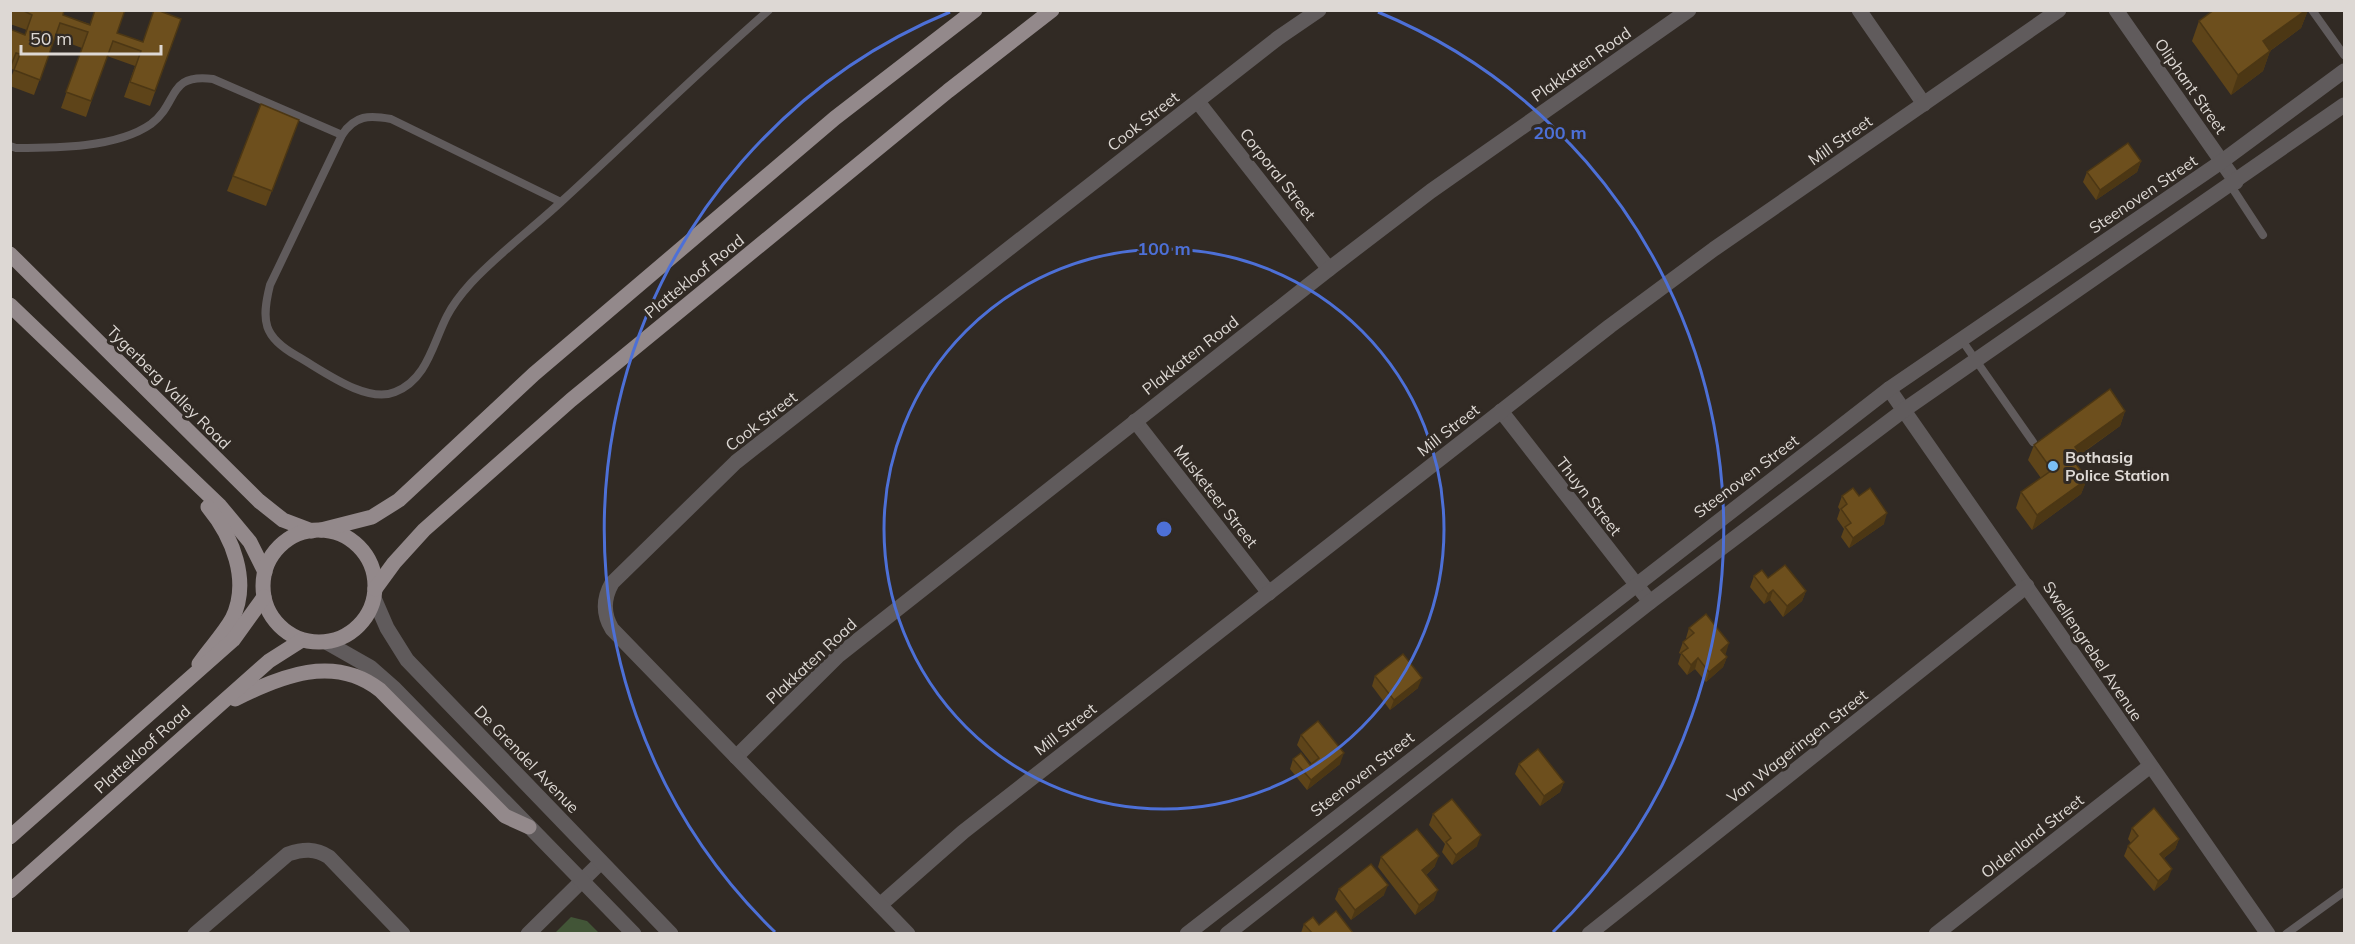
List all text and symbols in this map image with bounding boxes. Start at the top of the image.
scale bar [21,18,160,56]
street label: Plakkaten Road [1527,22,1635,106]
text: 50 m [30,27,72,50]
street label: Oliphant Street [2151,34,2232,138]
street label: Cook Street [1103,87,1183,155]
street label: Mill Street [1804,110,1876,169]
text: 200 m [1533,121,1587,144]
street label: Corporal Street [1236,124,1320,224]
street label: Steenoven Street [2085,150,2201,238]
street label: Plattekloof Road [640,230,748,322]
text: 100 m [1137,237,1191,260]
street label: Plakkaten Road [1138,311,1242,399]
street label: Tygerberg Valley Road [103,321,235,453]
street label: Cook Street [721,387,801,455]
street label: Mill Street [1413,399,1483,461]
street label: Steenoven Street [1690,430,1803,522]
street label: Musketeer Street [1170,441,1263,552]
place label: Bothasig Police Station [2065,447,2170,485]
street label: Thuyn Street [1552,453,1626,540]
marker: Bothasig Police Station [2046,459,2060,473]
centre of rings [1154,519,1174,539]
street label: Swellengrebel Avenue [2039,577,2147,725]
street label: Plakkaten Road [761,614,861,708]
street label: Van Wageringen Street [1723,685,1872,807]
street label: Mill Street [1030,698,1100,760]
street label: Plattekloof Road [90,701,194,797]
street label: De Grendel Avenue [470,701,584,817]
street label: Steenoven Street [1306,727,1418,821]
street label: Oldenland Street [1977,790,2088,882]

